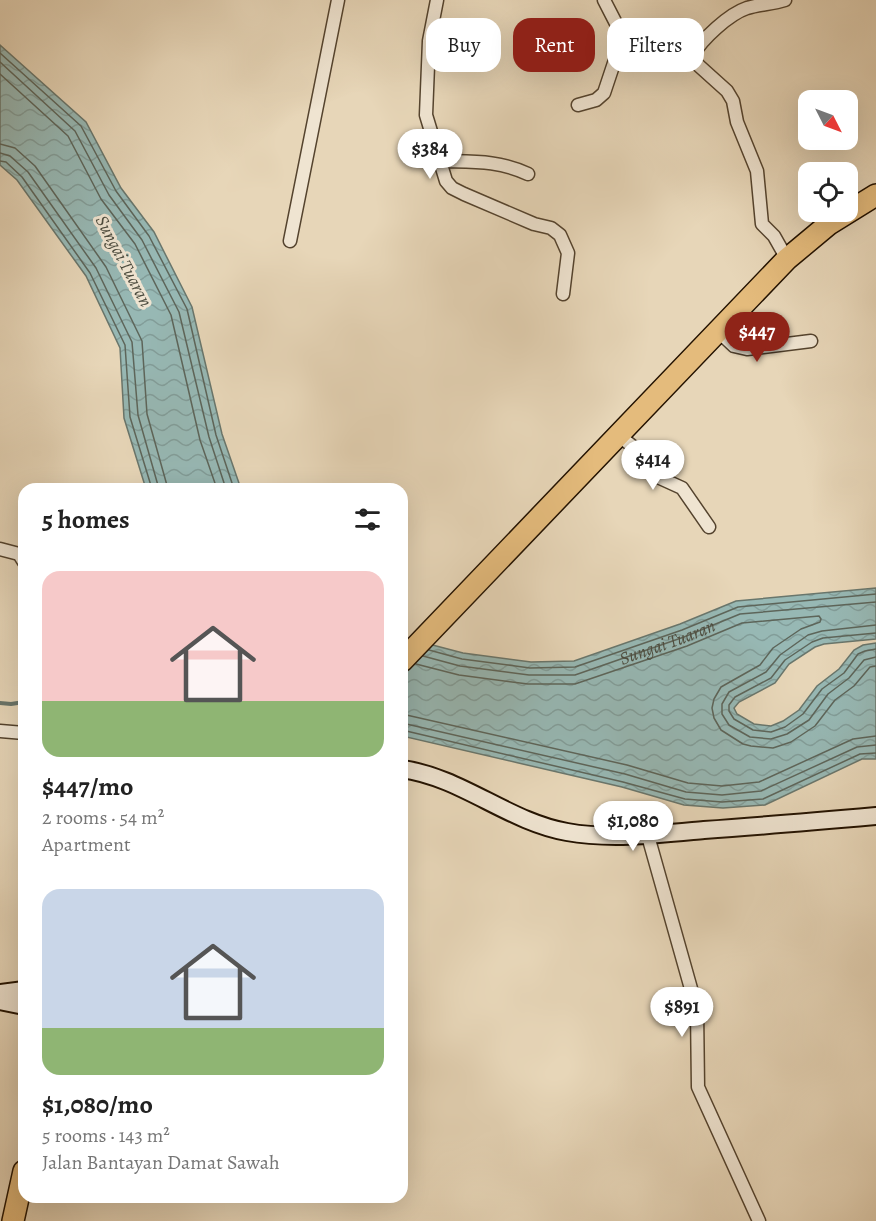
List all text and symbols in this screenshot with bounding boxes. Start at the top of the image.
chip: Buy [426,18,501,72]
chip: Rent [513,18,595,72]
chip: Filters [607,18,704,72]
north arrow [798,90,858,150]
map controls [798,90,858,222]
pin: $384 [394,129,466,180]
text: $384 [412,135,448,162]
button: locate [798,162,858,222]
water label: Sungai Tuaran [90,211,158,311]
pin: $447 [721,312,793,363]
text: $447 [739,318,775,345]
pin: $414 [617,440,689,491]
text: $414 [635,446,671,473]
text: 5 homes [42,502,130,537]
icon: filters [351,503,384,536]
icon: home [159,610,267,718]
water label: Sungai Tuaran [616,613,719,671]
text: $447/mo [42,769,133,804]
pin: $1,080 [584,801,682,852]
text: 2 rooms · 54 m² [42,804,164,831]
text: $1,080 [607,807,659,834]
text: Apartment [42,831,131,858]
icon: home [159,928,267,1036]
pin: $891 [646,987,718,1038]
text: $891 [664,993,700,1020]
text: $1,080/mo [42,1087,153,1122]
text: 5 rooms · 143 m² [42,1122,170,1149]
text: Jalan Bantayan Damat Sawah [42,1149,280,1176]

